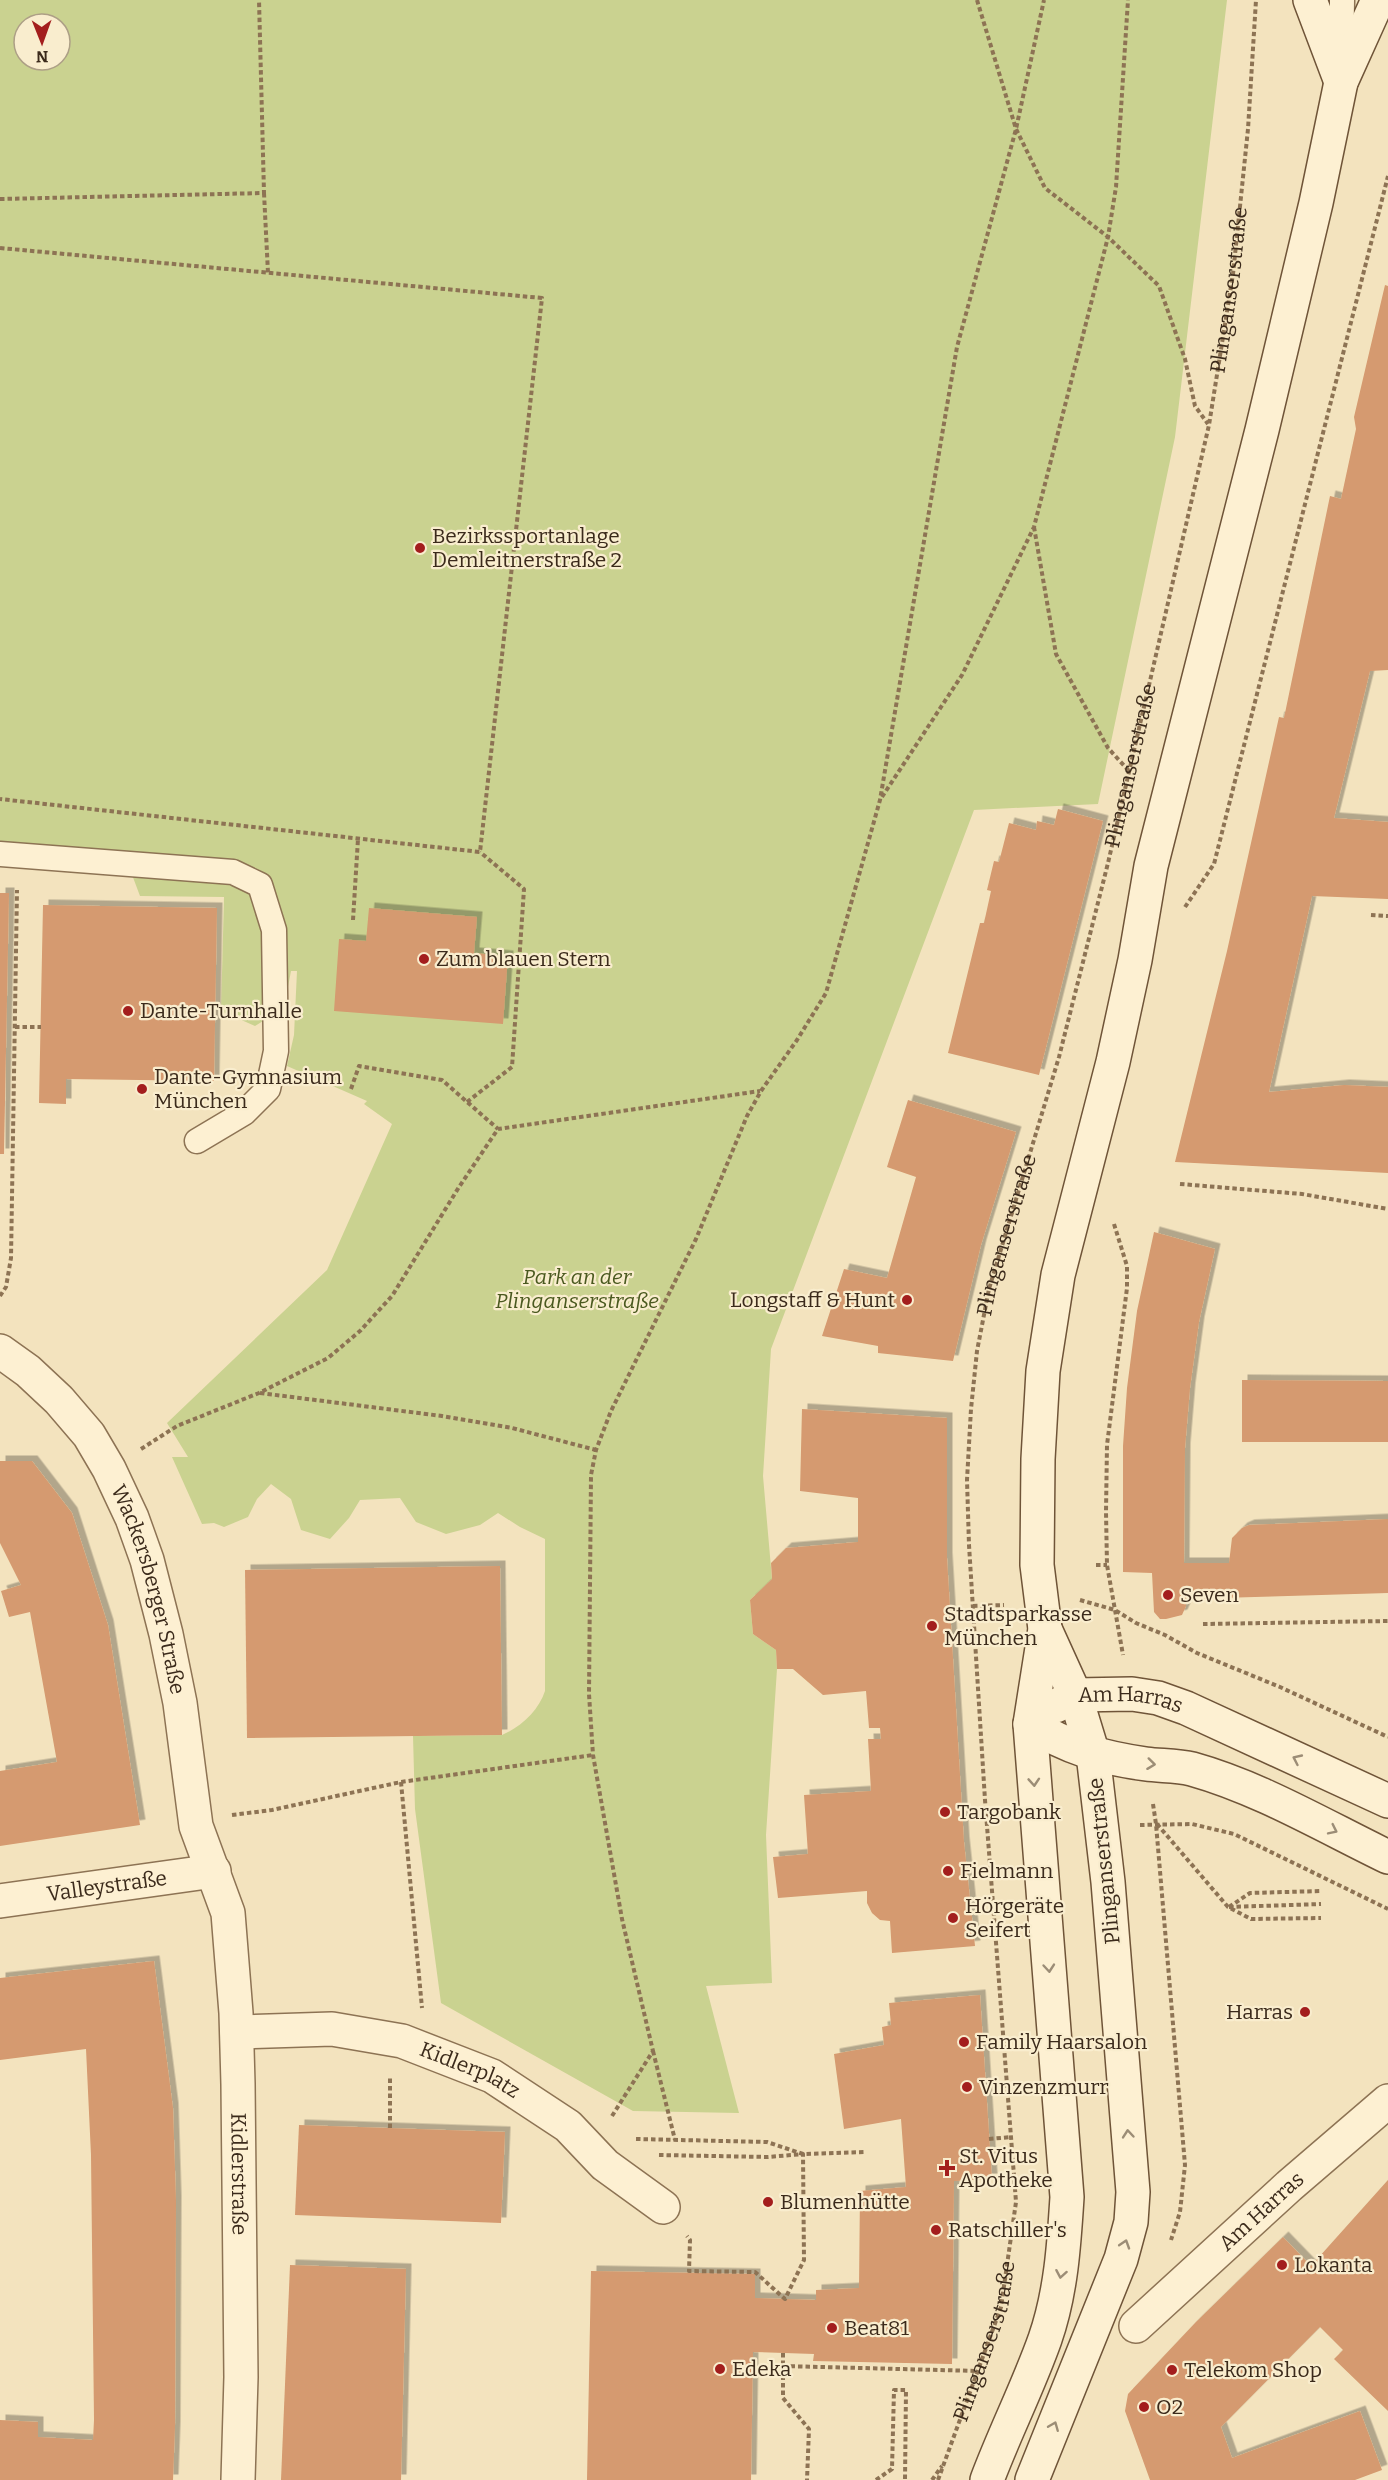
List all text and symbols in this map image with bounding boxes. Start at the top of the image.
north arrow [12,12,72,72]
text: N [36,47,49,66]
street label: Plinganserstraße [1204,206,1253,375]
place label: Bezirkssportanlage Demleitnerstraße 2 [432,523,622,573]
marker: Bezirkssportanlage Demleitnerstraße 2 [413,541,427,555]
street label: Plinganserstraße [1099,681,1162,850]
place label: Zum blauen Stern [436,946,611,972]
marker: Zum blauen Stern [417,952,431,966]
place label: Dante-Turnhalle [140,998,302,1024]
marker: Dante-Turnhalle [121,1004,135,1018]
place label: Dante-Gymnasium München [154,1064,342,1114]
marker: Dante-Gymnasium München [135,1082,149,1096]
street label: Plinganserstraße [971,1151,1042,1318]
park label: Park an der Plinganserstraße [495,1264,659,1314]
place label: Longstaff & Hunt [730,1287,895,1313]
marker: Longstaff & Hunt [900,1293,914,1307]
street label: Wackersberger Straße [105,1481,191,1697]
place label: Seven [1180,1582,1239,1608]
marker: Seven [1161,1588,1175,1602]
place label: Stadtsparkasse München [944,1601,1092,1651]
marker: Stadtsparkasse München [925,1619,939,1633]
street label: Am Harras [1078,1681,1187,1719]
one-way arrow [1292,1754,1303,1766]
one-way arrow [1146,1758,1155,1770]
street label: Plinganserstraße [1082,1776,1126,1946]
one-way arrow [1027,1778,1040,1787]
place label: Targobank [957,1799,1061,1825]
marker: Targobank [938,1805,952,1819]
one-way arrow [1326,1823,1337,1835]
place label: Fielmann [960,1858,1053,1884]
marker: Fielmann [941,1864,955,1878]
street label: Valleystraße [45,1865,169,1907]
place label: Hörgeräte Seifert [965,1893,1064,1943]
marker: Hörgeräte Seifert [946,1911,960,1925]
one-way arrow [1042,1964,1055,1973]
place label: Harras [1226,1999,1293,2025]
marker: Harras [1298,2005,1312,2019]
place label: Family Haarsalon [976,2029,1147,2055]
marker: Family Haarsalon [957,2035,971,2049]
street label: Kidlerplatz [416,2036,525,2104]
place label: Vinzenzmurr [979,2074,1108,2100]
marker: Vinzenzmurr [960,2080,974,2094]
street label: Kidlerstraße [225,2113,253,2235]
one-way arrow [1122,2129,1135,2138]
place label: St. Vitus Apotheke [959,2143,1053,2193]
marker: St. Vitus Apotheke [940,2161,954,2175]
street label: Am Harras [1214,2166,1309,2257]
place label: Blumenhütte [780,2189,910,2215]
marker: Blumenhütte [761,2195,775,2209]
place label: Ratschiller's [948,2217,1067,2243]
marker: Ratschiller's [929,2223,943,2237]
one-way arrow [1118,2239,1131,2250]
place label: Lokanta [1294,2252,1373,2278]
marker: Lokanta [1275,2258,1289,2272]
street label: Plinganserstraße [947,2259,1020,2425]
one-way arrow [1055,2269,1067,2278]
place label: Beat81 [844,2315,909,2341]
marker: Beat81 [825,2321,839,2335]
place label: Edeka [732,2356,792,2382]
place label: Telekom Shop [1184,2357,1322,2383]
marker: Edeka [713,2362,727,2376]
marker: Telekom Shop [1165,2363,1179,2377]
place label: O2 [1156,2394,1183,2420]
marker: O2 [1137,2400,1151,2414]
one-way arrow [1047,2421,1059,2432]

